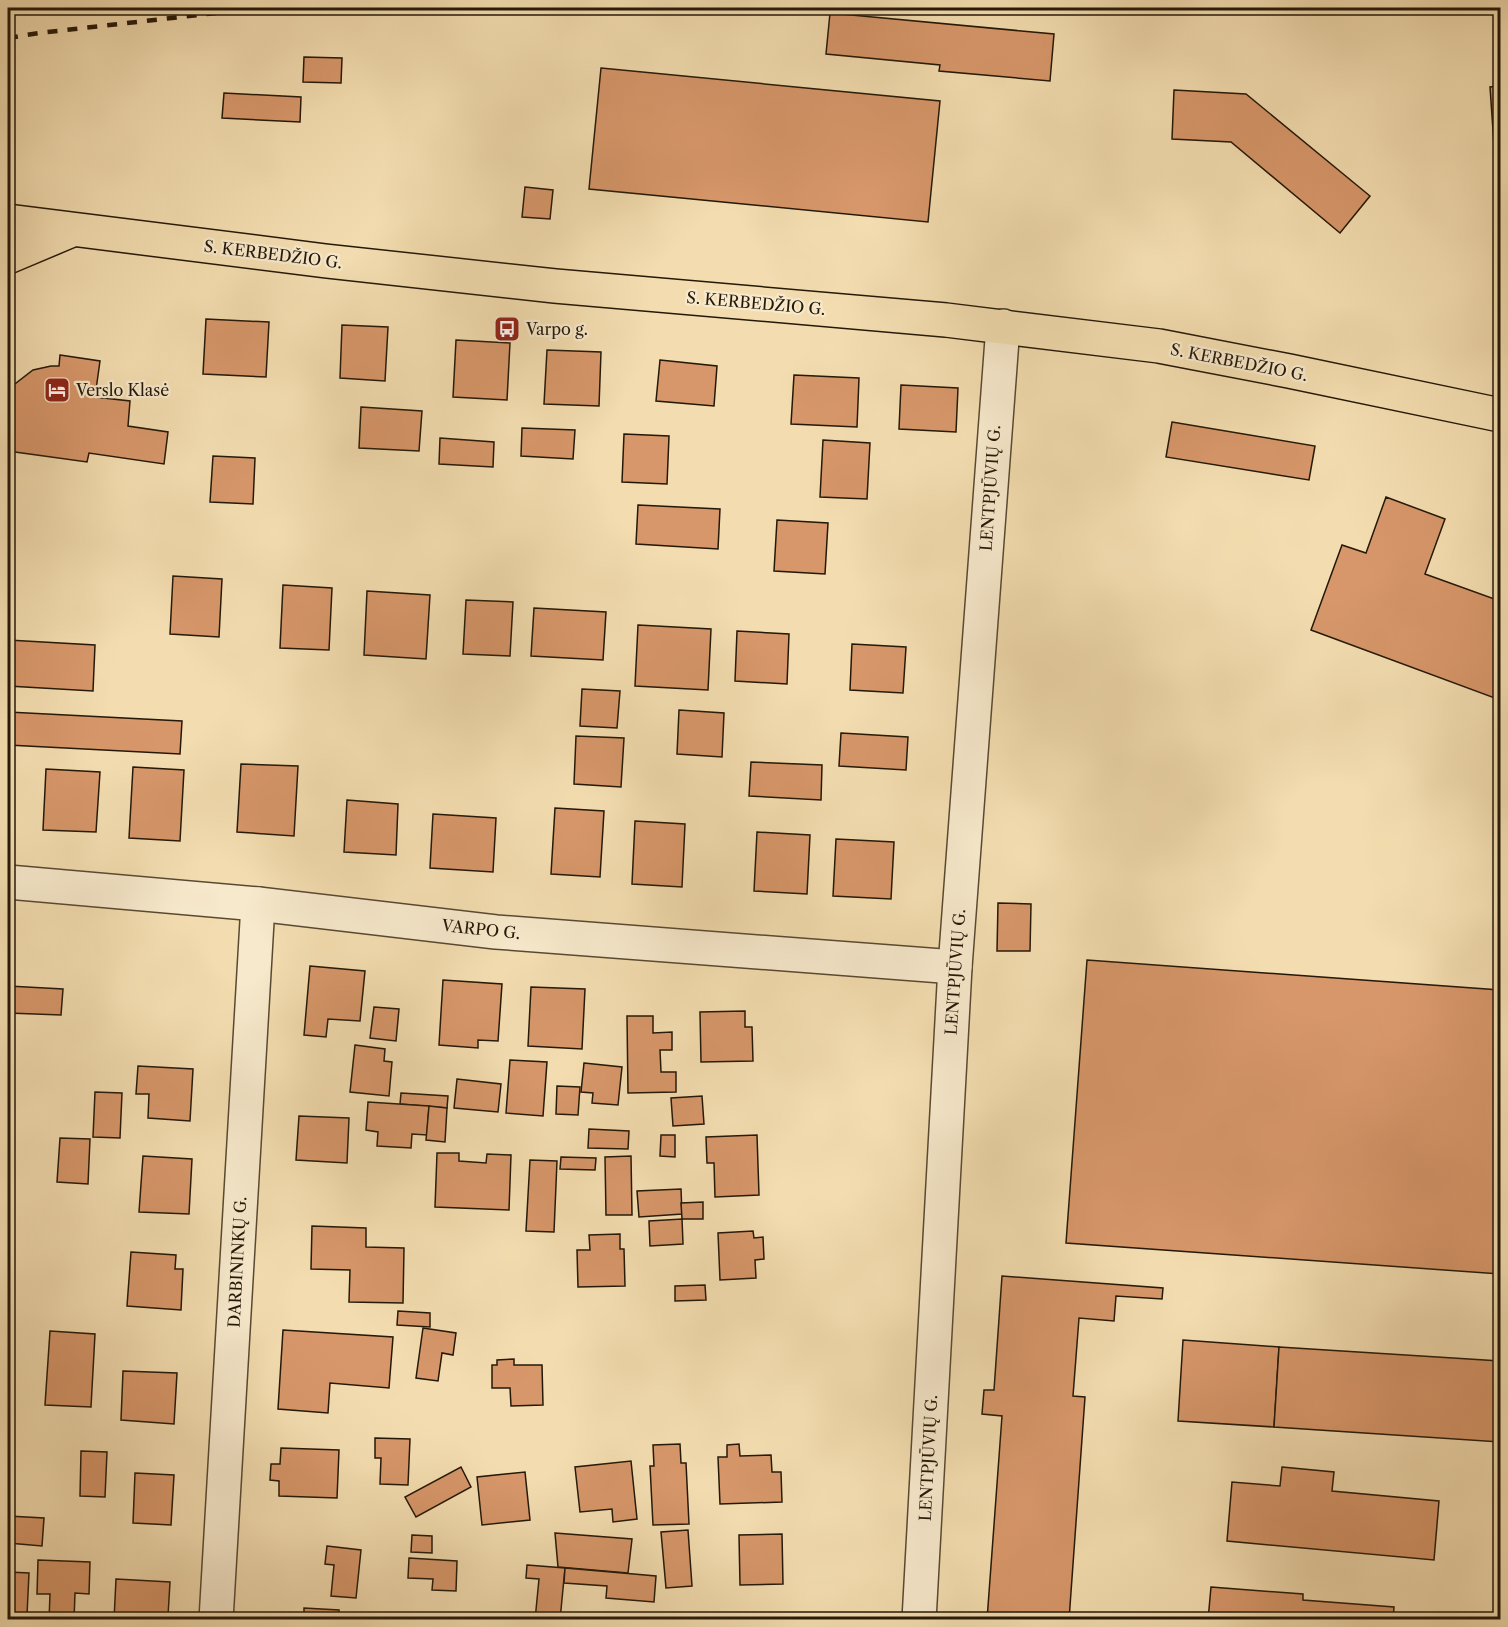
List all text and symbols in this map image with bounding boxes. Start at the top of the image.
street label: S. KERBEDŽIO G. [203,235,343,272]
street label: S. KERBEDŽIO G. [686,286,826,319]
bus stop icon: Varpo g. [492,314,522,344]
place label: Varpo g. [525,319,588,339]
street label: S. KERBEDŽIO G. [1169,338,1309,385]
hotel icon: Verslo Klasė [42,375,72,405]
place label: Verslo Klasė [75,380,169,400]
street label: LENTPJŪVIŲ G. [975,424,1004,552]
street label: LENTPJŪVIŲ G. [940,908,969,1036]
street label: VARPO G. [440,915,521,943]
street label: DARBININKŲ G. [224,1196,250,1328]
street label: LENTPJŪVIŲ G. [914,1394,941,1522]

